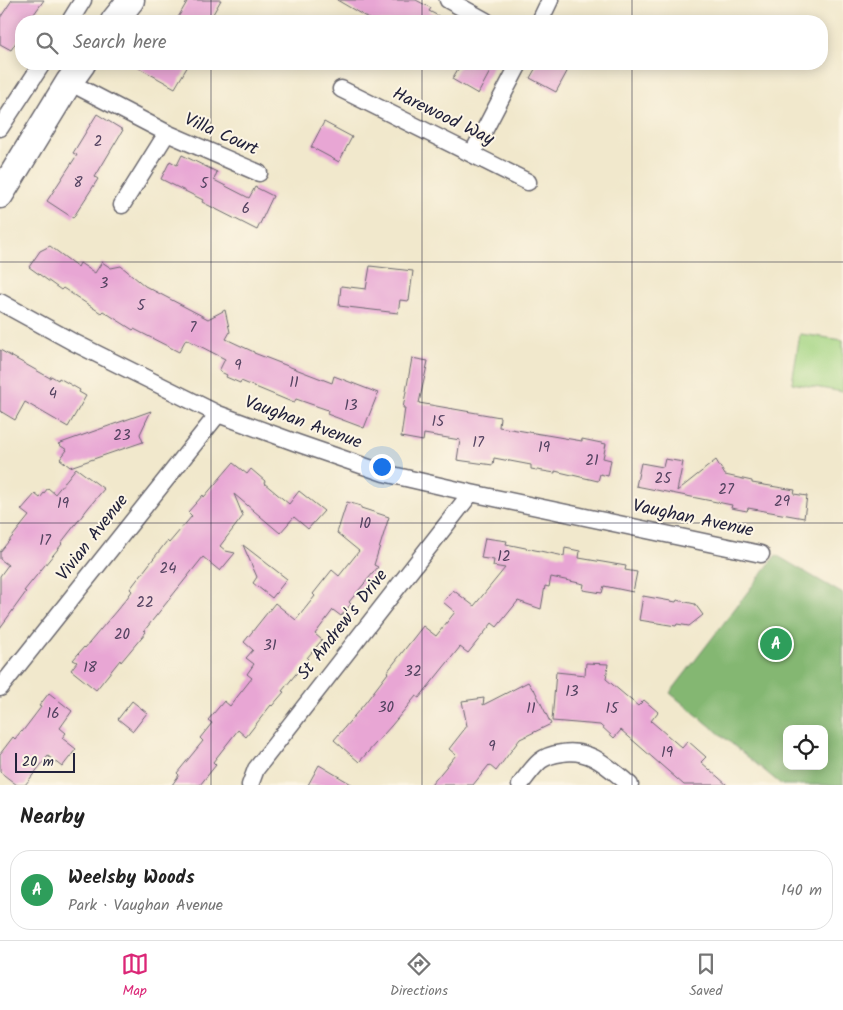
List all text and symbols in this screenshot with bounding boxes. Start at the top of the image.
search box [15,15,828,70]
text: Search here [73,28,167,58]
icon: search [33,29,61,57]
street label: Harewood Way [387,80,499,154]
street label: Villa Court [179,106,264,165]
house number: 2 [94,130,102,154]
house number: 8 [73,171,83,195]
house number: 5 [200,172,209,196]
house number: 6 [242,197,250,221]
house number: 3 [100,272,109,296]
house number: 5 [137,294,146,318]
house number: 7 [190,316,198,340]
house number: 9 [234,354,242,378]
house number: 11 [289,371,299,395]
house number: 4 [49,382,57,406]
street label: Vaughan Avenue [240,388,366,458]
house number: 13 [344,394,358,418]
house number: 15 [432,410,445,434]
house number: 23 [113,424,131,448]
house number: 17 [472,431,485,455]
house number: 19 [538,436,551,460]
house number: 21 [585,449,599,473]
your location [369,454,395,480]
house number: 25 [655,467,672,491]
house number: 27 [718,478,735,502]
street label: Vivian Avenue [50,488,136,588]
house number: 29 [774,490,791,514]
house number: 19 [57,492,70,516]
street label: Vaughan Avenue [630,492,756,546]
house number: 10 [359,512,372,536]
house number: 17 [39,529,52,553]
house number: 12 [497,545,511,569]
house number: 24 [160,557,176,581]
street label: St Andrew's Drive [290,563,396,687]
house number: 22 [136,591,154,615]
house number: 20 [114,623,131,647]
pin: A [760,625,792,663]
house number: 31 [263,634,277,658]
house number: 18 [83,656,98,680]
house number: 32 [404,660,422,684]
house number: 13 [565,680,579,704]
house number: 30 [378,696,395,720]
house number: 11 [526,697,536,721]
house number: 15 [606,697,619,721]
house number: 16 [46,702,60,726]
map controls [783,725,828,770]
button: locate [783,725,828,770]
house number: 9 [488,735,496,759]
house number: 19 [661,741,674,765]
scale bar [15,750,75,773]
text: 20 m [22,751,54,773]
text: Nearby [20,801,85,834]
text: Weelsby Woods [68,863,195,893]
text: A [32,878,42,903]
text: 140 m [781,878,822,903]
text: Park · Vaughan Avenue [68,893,223,918]
tab: Map [121,950,149,1002]
tab: Directions [390,950,448,1002]
tab: Saved [689,950,722,1002]

